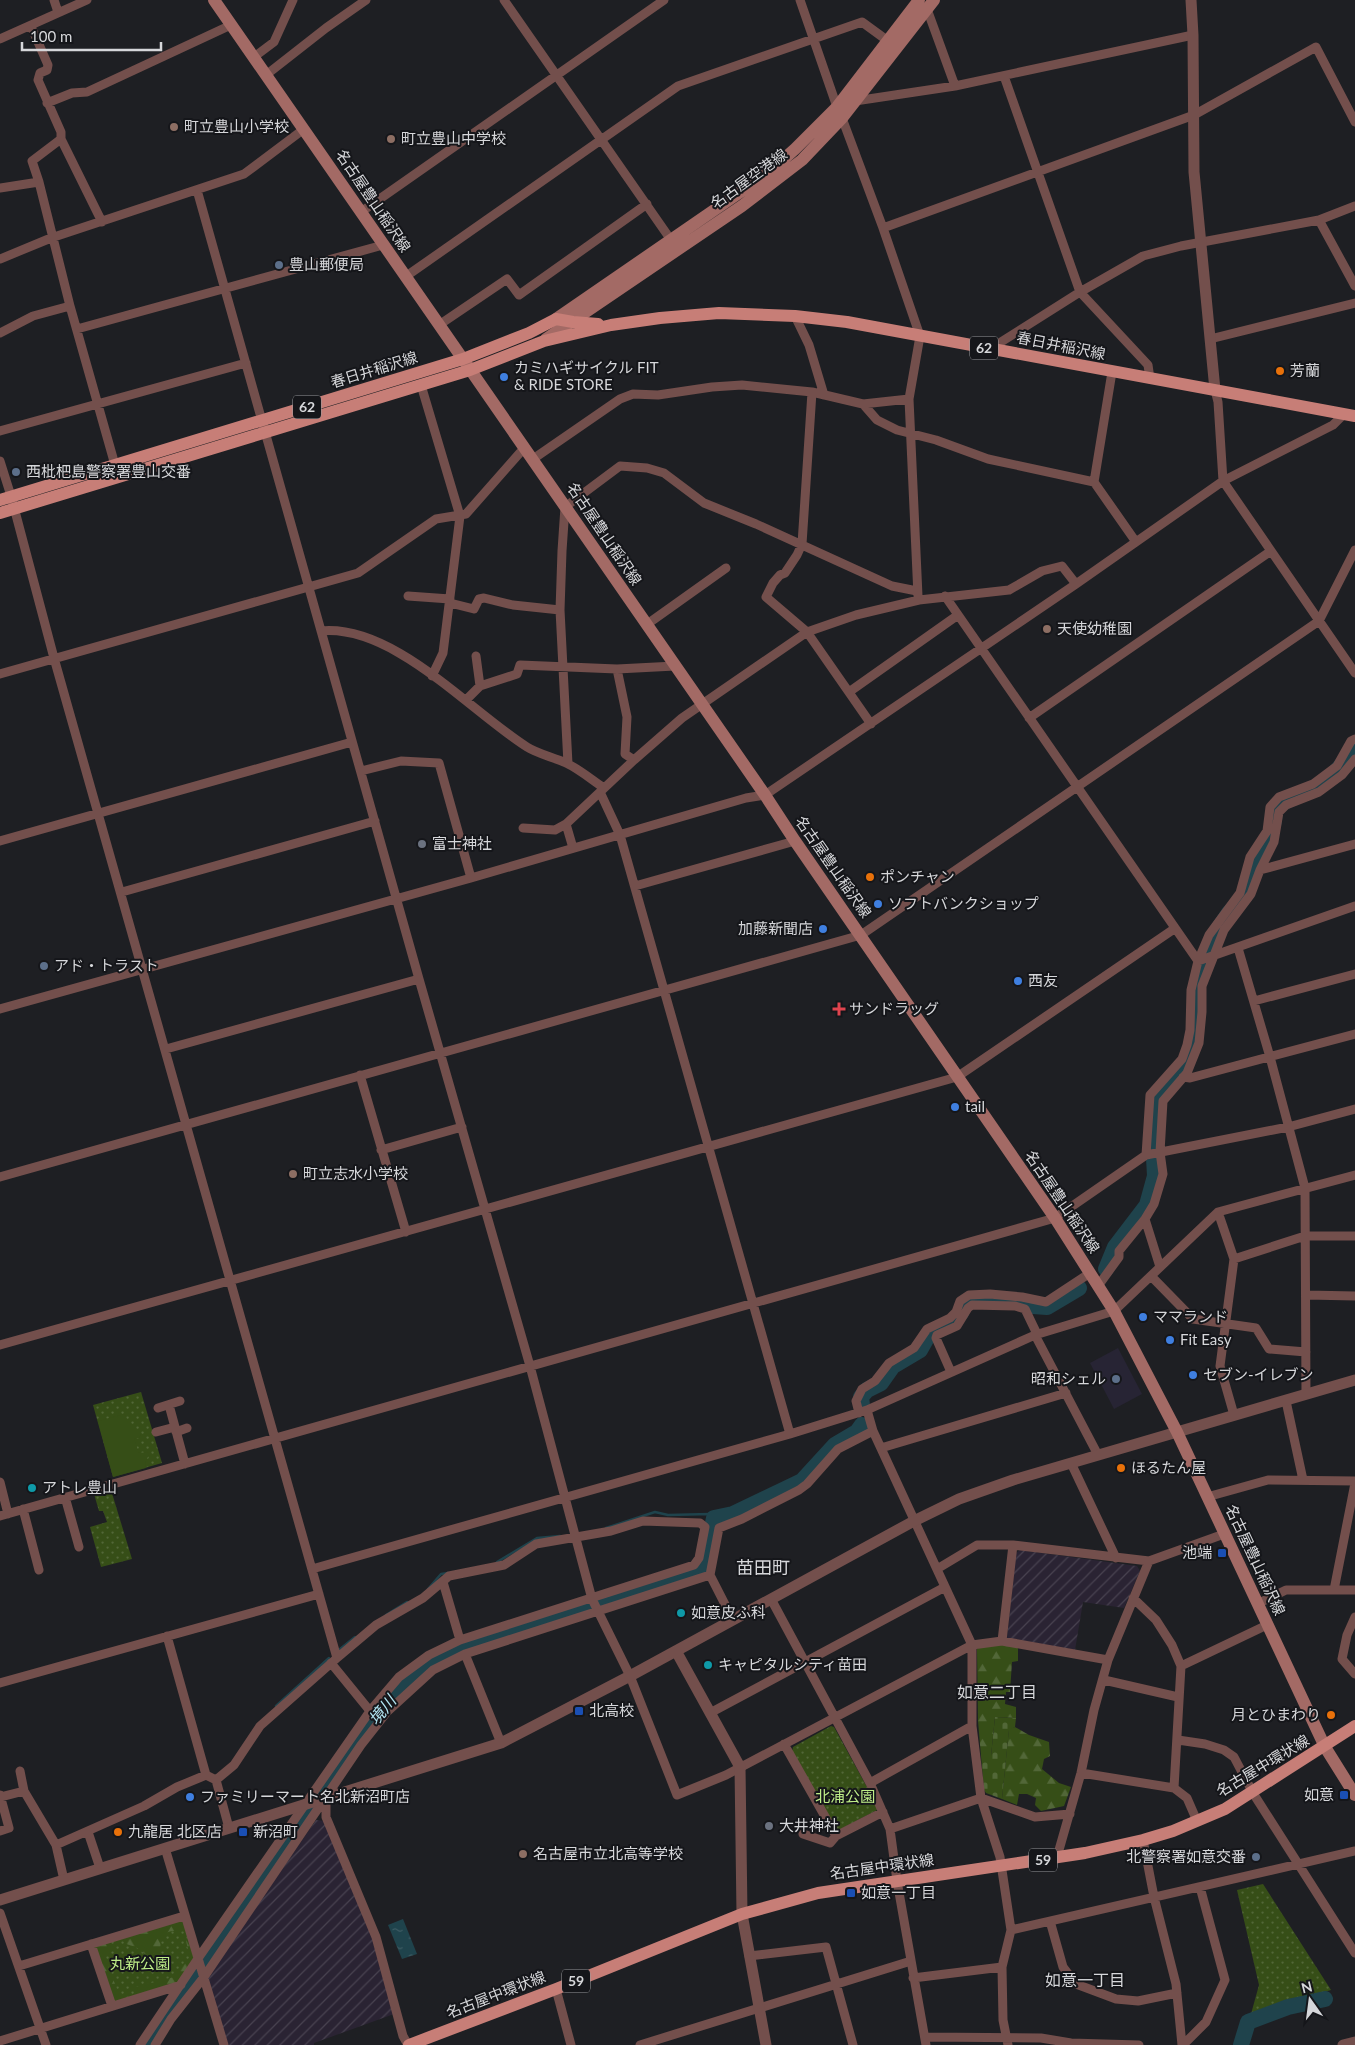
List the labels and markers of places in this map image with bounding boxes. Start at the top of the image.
place label: 町立豊山小学校 [184,117,289,135]
marker: 町立豊山小学校 [168,121,180,133]
place label: 町立豊山中学校 [401,129,506,147]
marker: 町立豊山中学校 [385,133,397,145]
place label: 豊山郵便局 [289,255,364,273]
marker: 豊山郵便局 [273,259,285,271]
place label: カミハギサイクル FIT & RIDE STORE [514,358,659,393]
place label: 芳蘭 [1290,361,1320,379]
marker: 芳蘭 [1274,365,1286,377]
marker: カミハギサイクル FIT & RIDE STORE [498,371,510,383]
place label: 西枇杷島警察署豊山交番 [26,462,191,480]
marker: 西枇杷島警察署豊山交番 [10,466,22,478]
place label: 天使幼稚園 [1057,619,1132,637]
marker: 天使幼稚園 [1041,623,1053,635]
place label: 富士神社 [432,834,492,852]
marker: 富士神社 [416,838,428,850]
place label: ポンチャン [880,867,955,885]
marker: ポンチャン [864,871,876,883]
place label: ソフトバンクショップ [888,894,1039,912]
marker: ソフトバンクショップ [872,898,884,910]
place label: 加藤新聞店 [738,919,813,937]
marker: 加藤新聞店 [817,923,829,935]
place label: アド・トラスト [54,956,159,974]
marker: アド・トラスト [38,960,50,972]
place label: 西友 [1028,971,1058,989]
marker: 西友 [1012,975,1024,987]
place label: サンドラッグ [849,999,939,1017]
marker: サンドラッグ [833,1003,845,1015]
place label: tail [965,1097,985,1115]
marker: tail [949,1101,961,1113]
place label: 町立志水小学校 [303,1164,408,1182]
marker: 町立志水小学校 [287,1168,299,1180]
place label: ママランド [1153,1307,1228,1325]
marker: ママランド [1137,1311,1149,1323]
place label: Fit Easy [1180,1330,1232,1348]
marker: Fit Easy [1164,1334,1176,1346]
place label: セブン-イレブン [1203,1365,1314,1383]
place label: 昭和シェル [1031,1369,1106,1387]
marker: セブン-イレブン [1187,1369,1199,1381]
marker: 昭和シェル [1110,1373,1122,1385]
place label: ほるたん屋 [1131,1458,1206,1476]
marker: ほるたん屋 [1115,1462,1127,1474]
place label: アトレ豊山 [42,1478,117,1496]
marker: アトレ豊山 [26,1482,38,1494]
place label: 池端 [1182,1543,1212,1561]
marker: 池端 [1216,1547,1228,1559]
place label: 如意皮ふ科 [691,1603,766,1621]
marker: 如意皮ふ科 [675,1607,687,1619]
place label: キャピタルシティ苗田 [718,1655,867,1673]
marker: キャピタルシティ苗田 [702,1659,714,1671]
place label: 北高校 [589,1701,634,1719]
marker: 北高校 [573,1705,585,1717]
place label: 月とひまわり [1231,1705,1321,1723]
marker: 月とひまわり [1325,1709,1337,1721]
place label: 如意 [1304,1785,1334,1803]
place label: ファミリーマート名北新沼町店 [200,1787,410,1805]
marker: 如意 [1338,1789,1350,1801]
marker: ファミリーマート名北新沼町店 [184,1791,196,1803]
place label: 大井神社 [779,1816,839,1834]
marker: 大井神社 [763,1820,775,1832]
place label: 九龍居 北区店 [128,1822,222,1840]
place label: 新沼町 [253,1822,298,1840]
marker: 九龍居 北区店 [112,1826,124,1838]
marker: 新沼町 [237,1826,249,1838]
place label: 名古屋市立北高等学校 [533,1844,683,1862]
place label: 北警察署如意交番 [1126,1847,1246,1865]
marker: 名古屋市立北高等学校 [517,1848,529,1860]
marker: 北警察署如意交番 [1250,1851,1262,1863]
place label: 如意一丁目 [861,1883,936,1901]
marker: 如意一丁目 [845,1887,857,1899]

